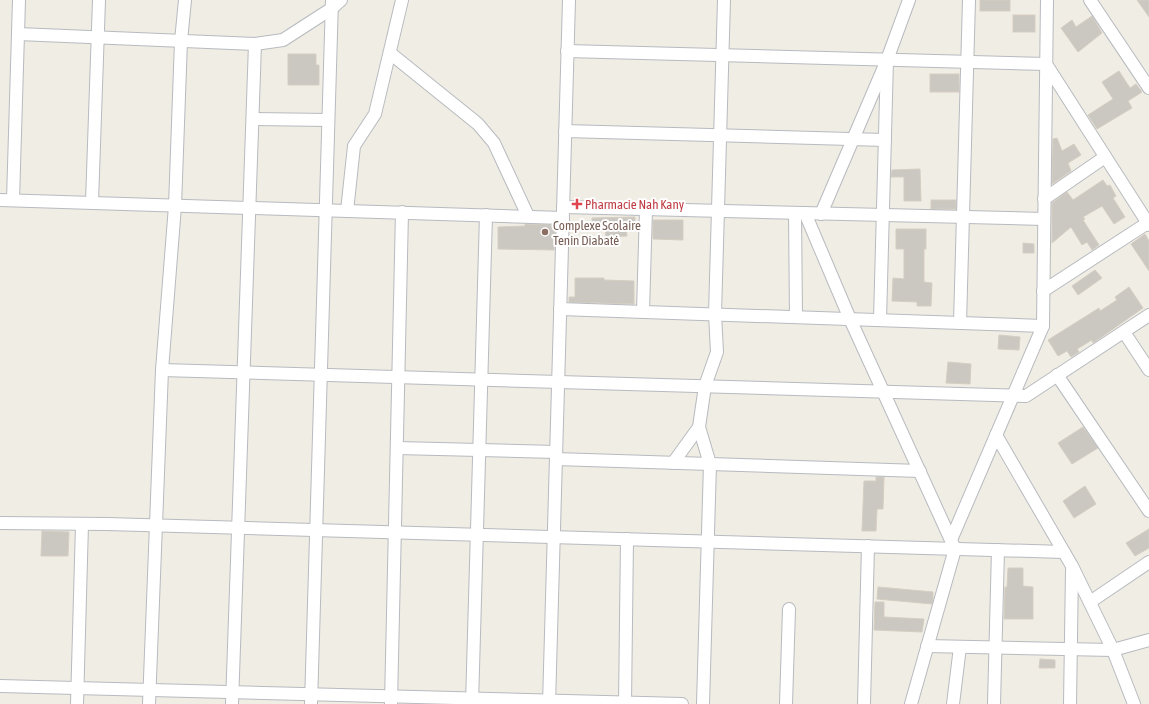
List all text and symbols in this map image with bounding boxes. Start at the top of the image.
place label: Pharmacie Nah Kany [585,197,685,212]
marker: Pharmacie Nah Kany [572,199,582,209]
place label: Complexe Scolaire Tenin Diabaté [553,218,641,248]
marker: Complexe Scolaire Tenin Diabaté [540,227,550,237]

